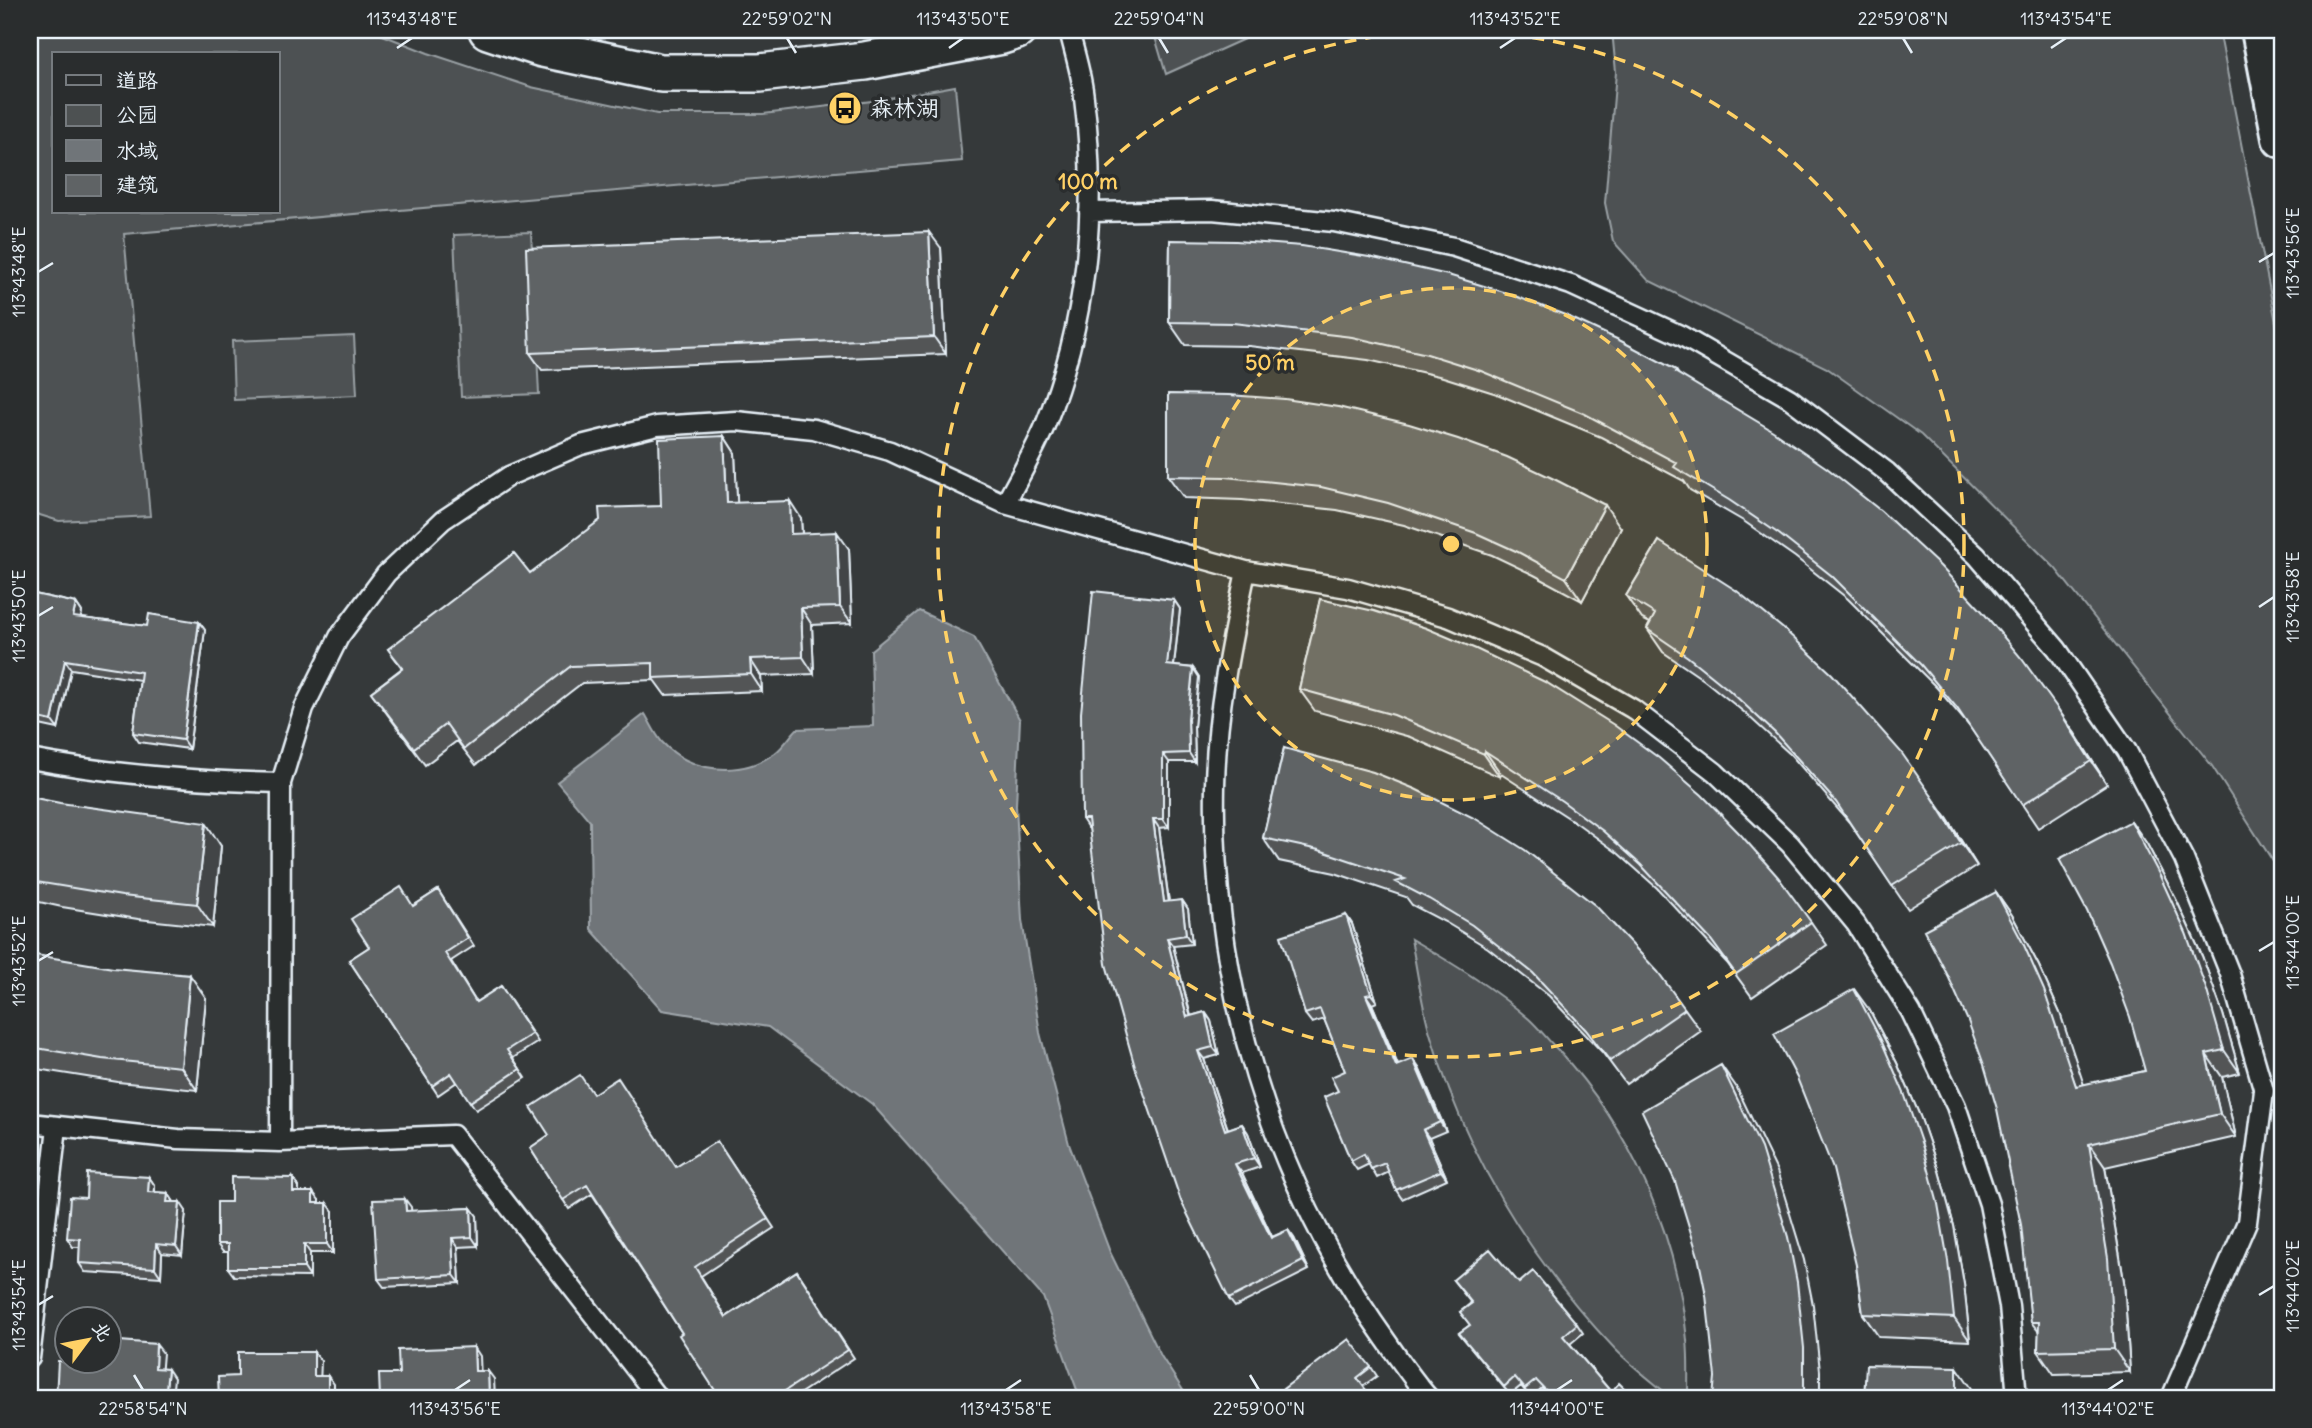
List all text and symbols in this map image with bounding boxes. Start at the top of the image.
text: 113°43'48"E [366,7,458,30]
text: 22°59'02"N [742,7,832,30]
text: 113°43'50"E [916,7,1010,30]
text: 22°59'04"N [1114,7,1204,30]
text: 113°43'52"E [1469,7,1561,30]
text: 22°59'08"N [1858,7,1948,30]
text: 113°43'54"E [2020,7,2112,30]
legend [52,52,280,214]
text: 道路 [116,67,158,94]
bus stop icon: 森林湖 [826,89,864,127]
place label: 森林湖 [870,93,939,122]
text: 公园 [116,101,158,128]
text: 水域 [116,137,158,164]
text: 100 m [1058,168,1118,195]
text: 建筑 [116,171,158,198]
text: 113°43'56"E [2281,207,2304,299]
text: 113°43'48"E [7,226,30,318]
text: 50 m [1245,349,1295,376]
centre of rings [1439,532,1463,556]
text: 113°43'58"E [2281,551,2304,643]
text: 113°43'50"E [7,569,30,663]
text: 113°44'00"E [2281,895,2304,989]
text: 113°43'52"E [7,915,30,1007]
text: 113°44'02"E [2281,1240,2304,1332]
text: 113°43'54"E [7,1259,30,1351]
north arrow [52,1306,122,1376]
text: 北 [87,1317,118,1345]
text: 22°58'54"N [98,1397,188,1420]
text: 113°43'56"E [409,1397,501,1420]
text: 113°43'58"E [960,1397,1052,1420]
text: 22°59'00"N [1213,1397,1305,1420]
text: 113°44'00"E [1510,1397,1604,1420]
text: 113°44'02"E [2062,1397,2154,1420]

